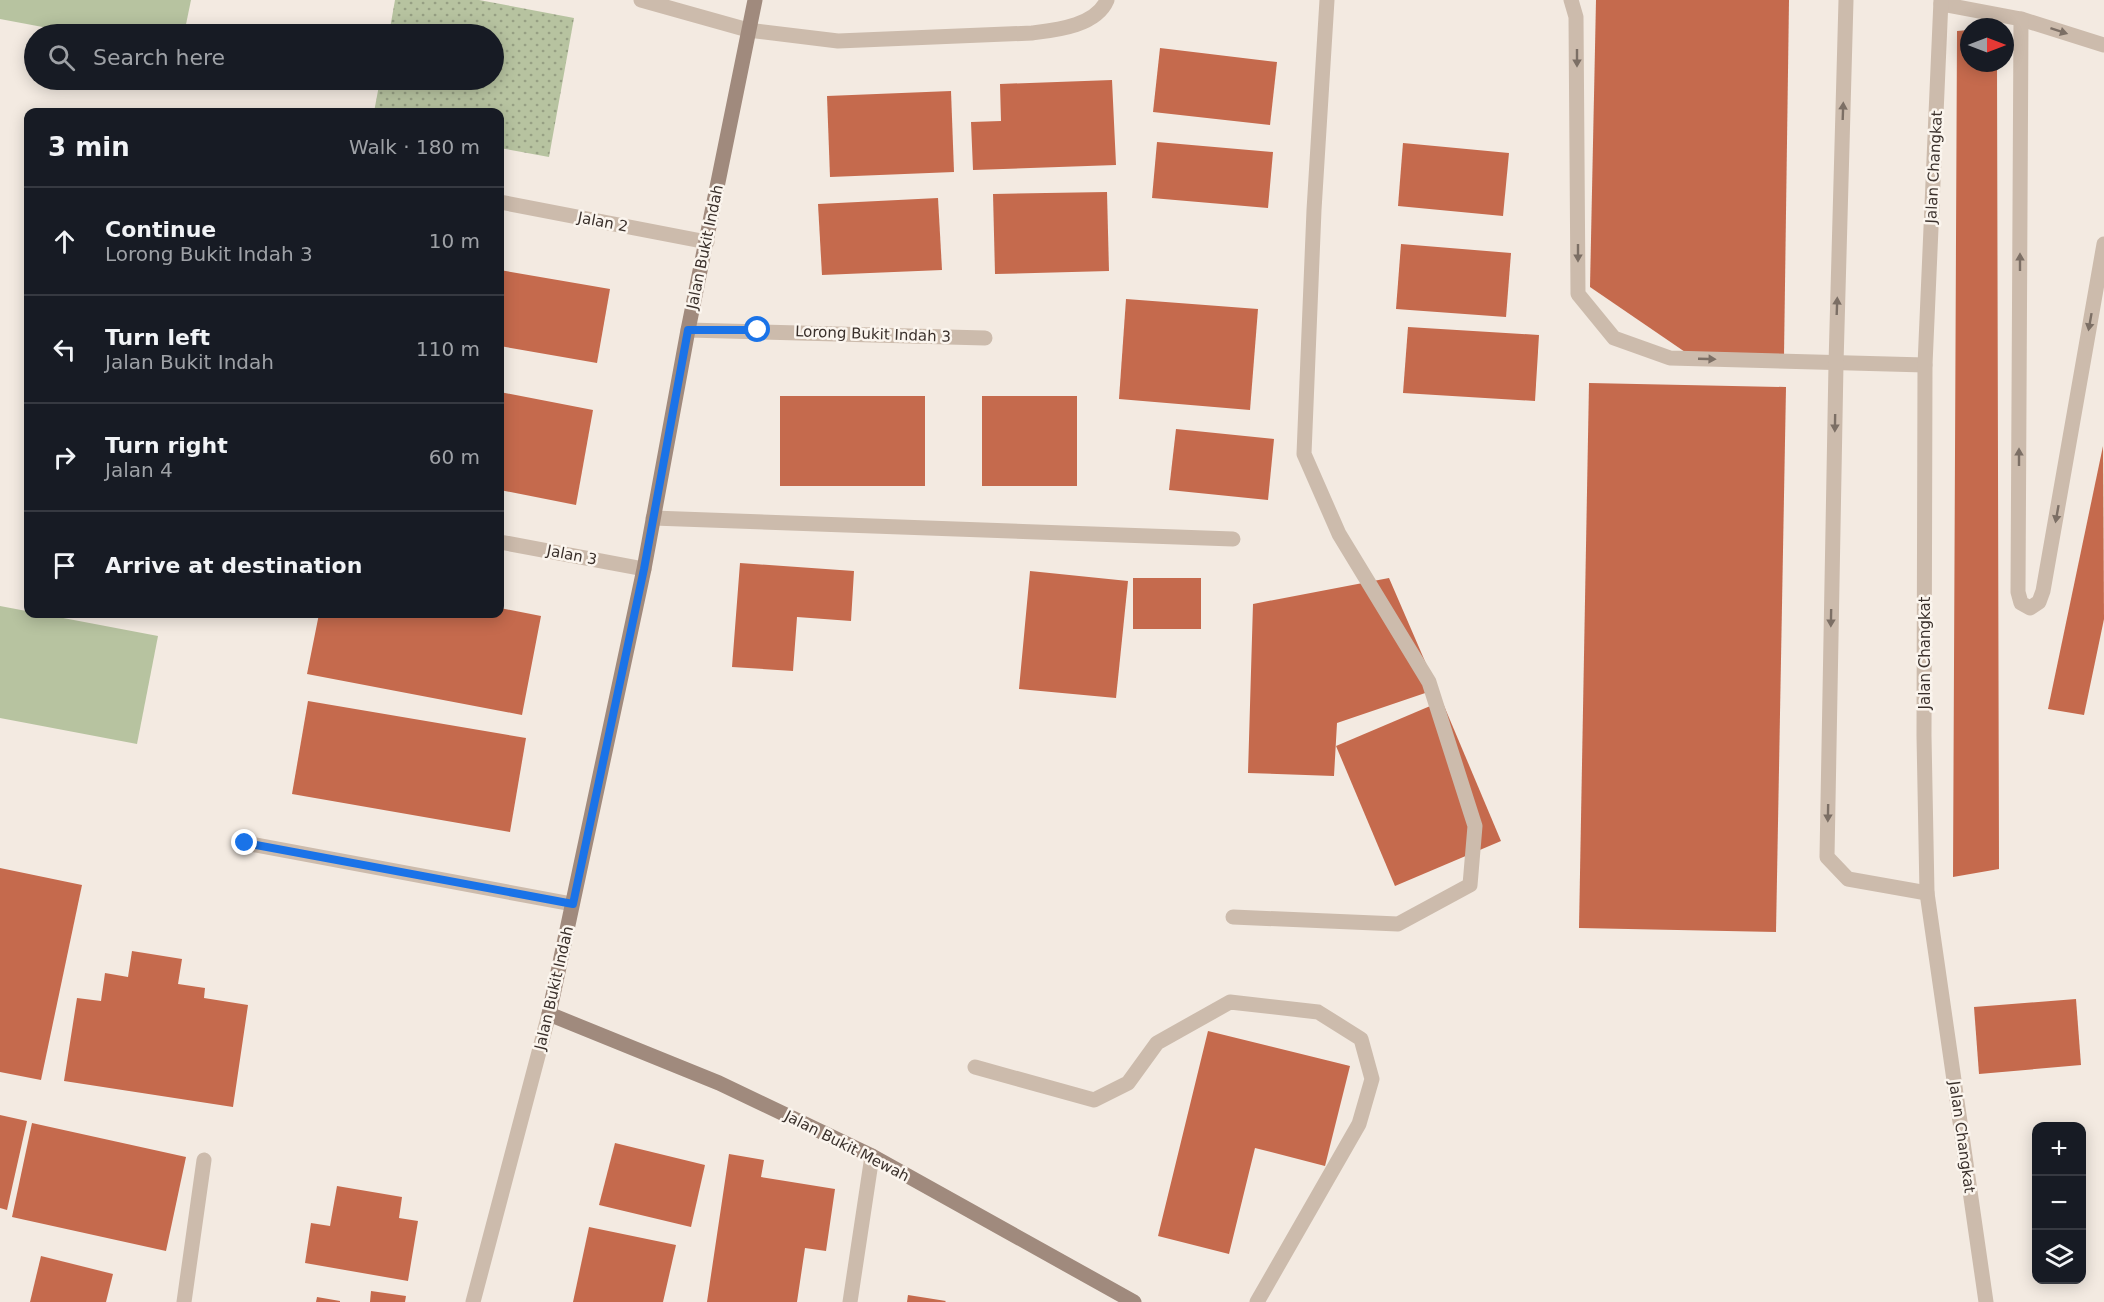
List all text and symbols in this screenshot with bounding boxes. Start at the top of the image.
north arrow [1960,18,2014,72]
search box [24,24,504,90]
one-way arrow [2050,27,2068,37]
icon: search [45,41,78,74]
text: Search here [93,45,225,70]
one-way arrow [1572,48,1582,67]
one-way arrow [1838,101,1847,120]
street label: Jalan Changkat [1922,110,1946,225]
text: 3 min [48,132,130,162]
text: Walk · 180 m [349,135,480,159]
street label: Jalan Bukit Indah [683,183,727,312]
street label: Jalan 2 [575,208,630,236]
text: Continue [105,217,216,242]
icon: ahead [48,225,81,258]
text: 10 m [429,229,480,253]
text: Lorong Bukit Indah 3 [105,242,313,266]
one-way arrow [1573,243,1583,262]
one-way arrow [2015,252,2025,271]
one-way arrow [1832,296,1842,315]
one-way arrow [2085,313,2094,332]
route start [744,316,770,342]
street label: Lorong Bukit Indah 3 [795,322,951,346]
text: Turn left [105,325,210,350]
icon: left [48,333,81,366]
text: 110 m [416,337,480,361]
text: Jalan Bukit Indah [105,350,274,374]
one-way arrow [1698,355,1717,364]
one-way arrow [1830,413,1839,432]
text: Turn right [105,433,228,458]
icon: right [48,441,81,474]
text: 60 m [429,445,480,469]
one-way arrow [2014,447,2024,466]
text: Jalan 4 [105,458,173,482]
one-way arrow [2052,505,2061,524]
street label: Jalan 3 [544,541,599,569]
icon: arrive [48,549,81,582]
text: Arrive at destination [105,553,362,578]
street label: Jalan Changkat [1916,596,1934,710]
one-way arrow [1826,608,1836,627]
one-way arrow [1823,803,1833,822]
route end [231,829,257,855]
street label: Jalan Bukit Indah [531,924,577,1053]
street label: Jalan Changkat [1945,1079,1979,1194]
street label: Jalan Bukit Mewah [781,1106,912,1185]
map controls [2032,1122,2086,1284]
button: + [2032,1122,2086,1176]
button: − [2032,1176,2086,1230]
button: layers [2032,1230,2086,1284]

